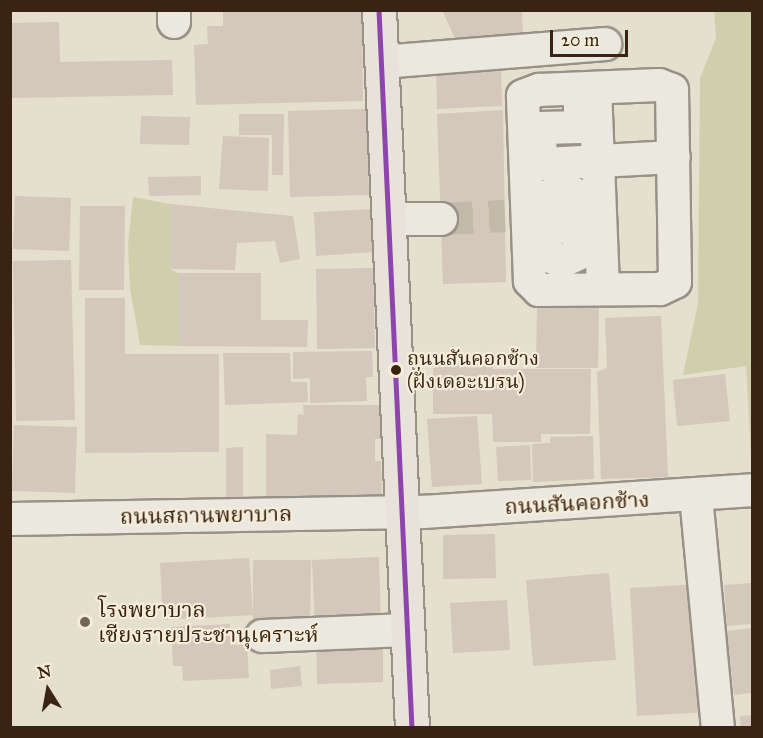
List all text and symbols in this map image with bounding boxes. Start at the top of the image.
scale bar [553,18,631,56]
text: 20 m [561,29,599,51]
place label: ถนนสันคอกช้าง (ฝั่งเดอะเบรน) [407,346,539,393]
marker: ถนนสันคอกช้าง (ฝั่งเดอะเบรน) [390,364,402,376]
street label: ถนนสันคอกช้าง [504,486,650,520]
street label: ถนนสถานพยาบาล [120,500,292,530]
place label: โรงพยาบาล เชียงรายประชานุเคราะห์ [98,596,318,648]
marker: โรงพยาบาล เชียงรายประชานุเคราะห์ [76,613,94,631]
north arrow [18,660,78,720]
text: N [36,661,53,682]

